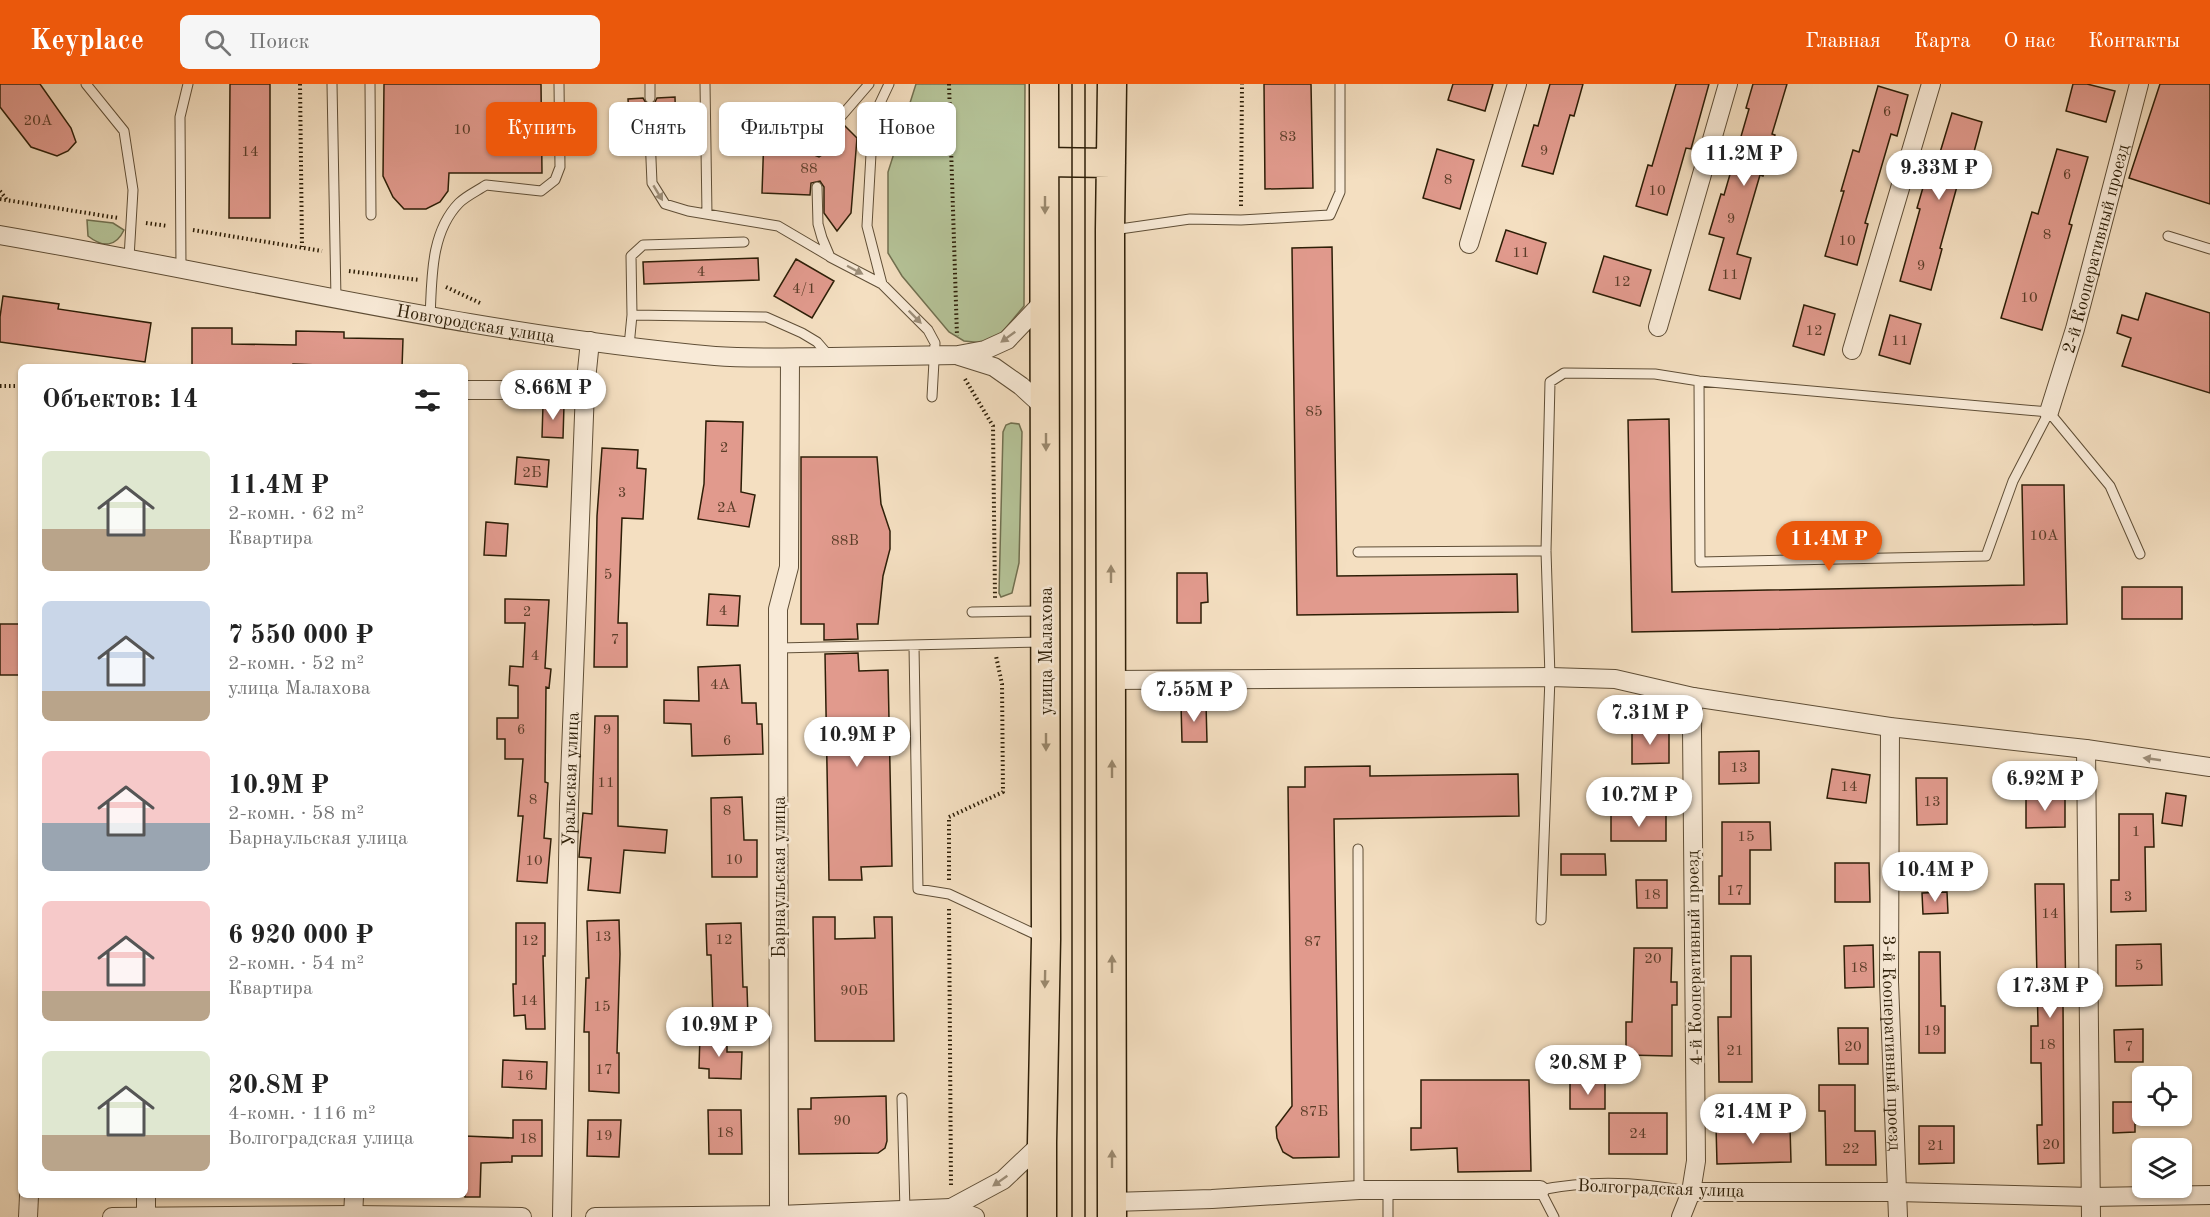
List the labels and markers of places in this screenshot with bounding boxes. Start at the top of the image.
pin: 11.2M ₽ [1689,136,1799,187]
pin: 9.33M ₽ [1884,150,1994,201]
pin: 8.66M ₽ [498,370,608,421]
pin: 11.4M ₽ [1774,521,1884,572]
pin: 7.55M ₽ [1139,672,1249,723]
pin: 7.31M ₽ [1595,695,1705,746]
pin: 10.9M ₽ [802,717,912,768]
pin: 6.92M ₽ [1990,761,2100,812]
pin: 10.7M ₽ [1584,777,1694,828]
pin: 10.4M ₽ [1880,852,1990,903]
pin: 17.3M ₽ [1995,968,2105,1019]
pin: 10.9M ₽ [664,1007,774,1058]
pin: 20.8M ₽ [1533,1045,1643,1096]
pin: 21.4M ₽ [1698,1094,1808,1145]

